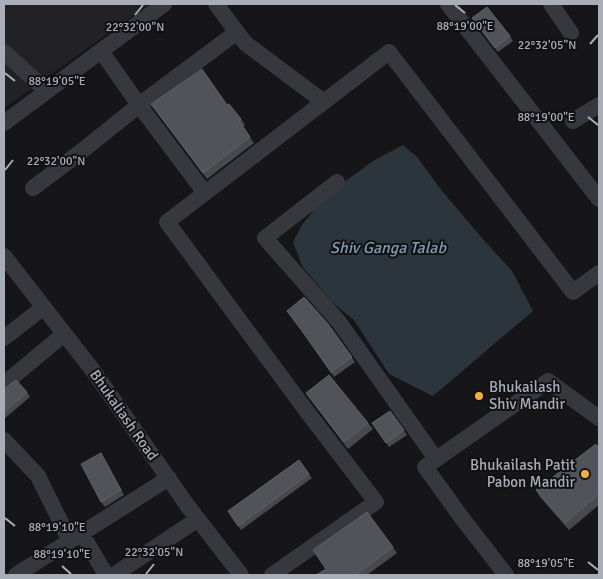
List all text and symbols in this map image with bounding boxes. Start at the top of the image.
text: 88°19'00"E [436,19,494,34]
text: 22°32'00"N [106,20,164,35]
text: 22°32'05"N [518,38,576,53]
text: 88°19'05"E [28,74,86,89]
text: 88°19'00"E [517,110,575,125]
text: 22°32'00"N [27,154,85,169]
water label: Shiv Ganga Talab [330,238,447,258]
street label: Bhukaliash Road [86,366,162,464]
place label: Bhukailash Shiv Mandir [489,378,565,413]
marker: Bhukailash Shiv Mandir [473,390,485,402]
place label: Bhukailash Patit Pabon Mandir [470,456,575,491]
marker: Bhukailash Patit Pabon Mandir [579,468,591,480]
text: 88°19'10"E [28,520,86,535]
text: 22°32'05"N [125,545,183,560]
text: 88°19'10"E [33,547,91,562]
text: 88°19'05"E [517,556,575,571]

